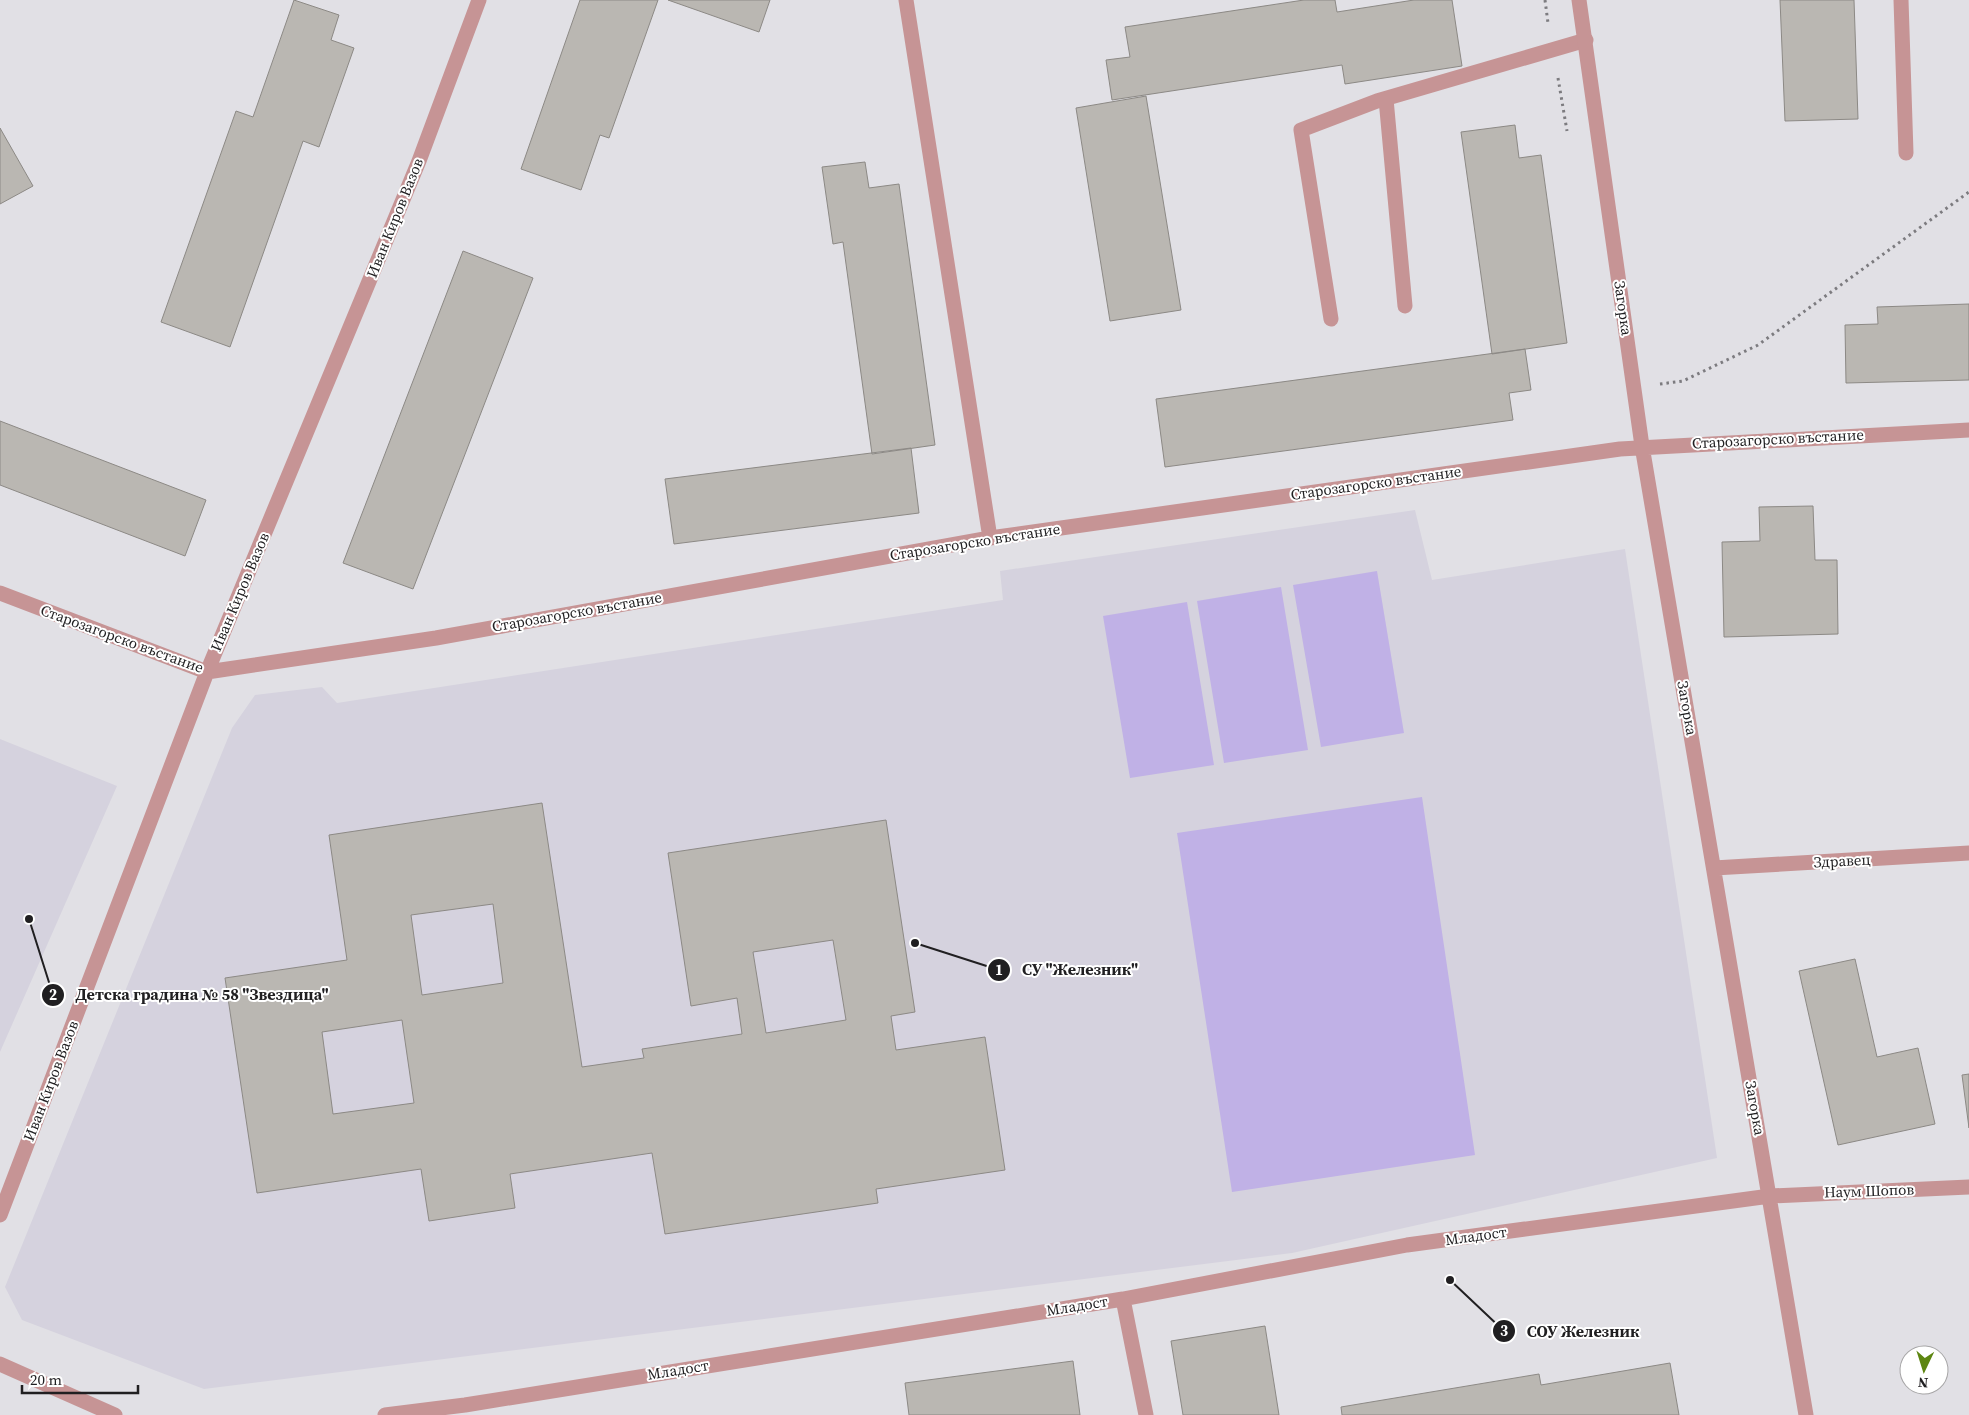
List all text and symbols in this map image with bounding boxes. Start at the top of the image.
street label: Иван Киров Вазов [361,155,428,281]
street label: Загорка [1609,279,1638,337]
street label: Старозагорско въстание [1691,423,1865,453]
street label: Старозагорско въстание [1289,460,1463,505]
street label: Старозагорско въстание [888,518,1062,565]
street label: Иван Киров Вазов [205,529,274,655]
street label: Старозагорско въстание [490,586,664,637]
street label: Старозагорско въстание [38,599,207,678]
street label: Загорка [1672,679,1703,737]
street label: Здравец [1813,849,1871,872]
callout: СУ "Железник" [987,954,1149,985]
text: СУ "Железник" [1022,958,1138,980]
text: 1 [995,959,1003,980]
callout: Детска градина № 58 "Звездица" [40,979,338,1010]
text: Детска градина № 58 "Звездица" [75,983,329,1005]
text: 2 [49,984,57,1005]
street label: Иван Киров Вазов [18,1017,83,1144]
street label: Загорка [1740,1079,1771,1137]
street label: Наум Шопов [1824,1178,1915,1203]
street label: Младост [1444,1221,1508,1250]
street label: Младост [1045,1290,1109,1321]
callout: СОУ Железник [1491,1315,1649,1346]
text: 3 [1500,1320,1508,1341]
text: СОУ Железник [1527,1320,1640,1342]
north arrow [1899,1345,1949,1395]
street label: Младост [646,1354,710,1385]
scale bar [22,1362,139,1394]
text: 20 m [30,1369,62,1390]
text: N [1917,1373,1929,1393]

